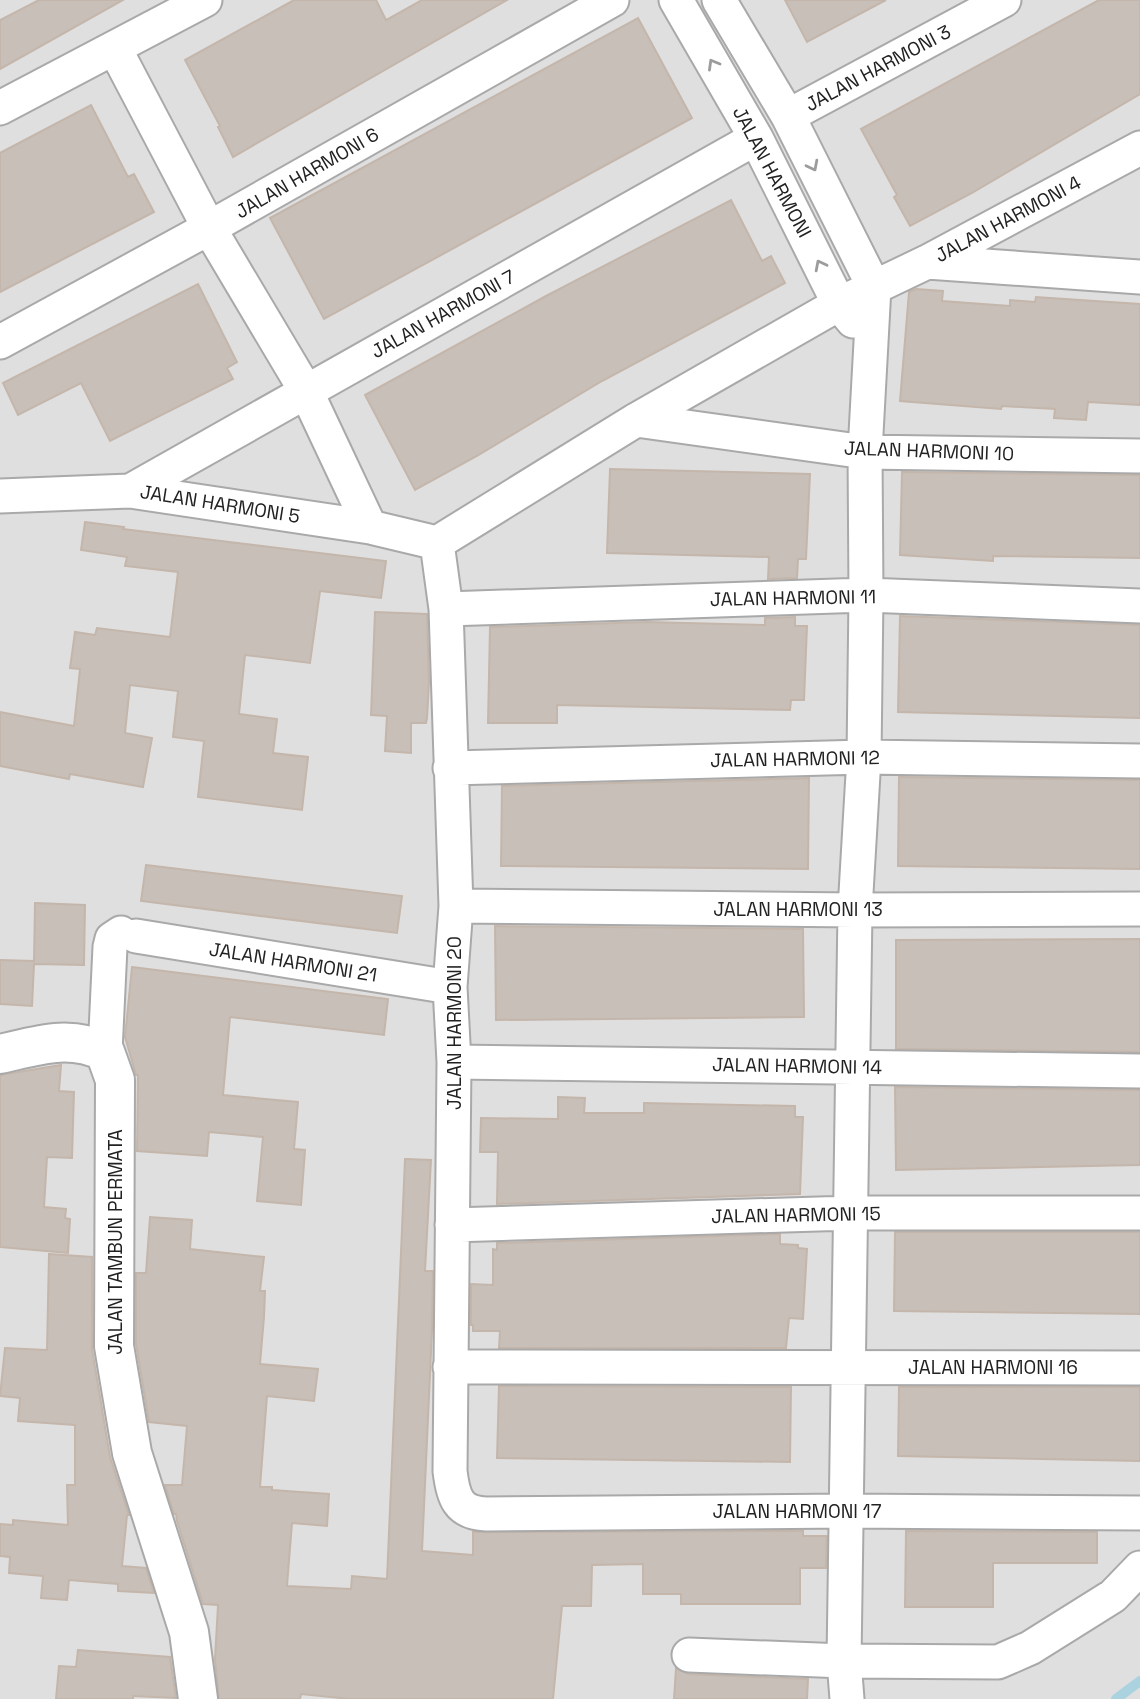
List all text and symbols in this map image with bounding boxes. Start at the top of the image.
street label: JALAN HARMONI 3 [801,19,955,117]
one-way arrow [708,58,721,71]
street label: JALAN HARMONI [727,102,817,242]
street label: JALAN HARMONI 6 [231,122,383,224]
one-way arrow [805,159,819,171]
street label: JALAN HARMONI 4 [931,170,1086,268]
one-way arrow [814,259,828,272]
street label: JALAN HARMONI 7 [367,264,520,364]
street label: JALAN HARMONI 10 [843,436,1015,466]
street label: JALAN HARMONI 5 [138,479,302,529]
street label: JALAN HARMONI 11 [710,584,876,612]
street label: JALAN HARMONI 12 [710,745,880,773]
street label: JALAN HARMONI 13 [713,897,883,922]
street label: JALAN HARMONI 21 [207,936,379,988]
street label: JALAN HARMONI 20 [442,936,467,1110]
street label: JALAN HARMONI 14 [712,1052,882,1080]
street label: JALAN TAMBUN PERMATA [103,1129,128,1355]
street label: JALAN HARMONI 15 [711,1201,881,1229]
street label: JALAN HARMONI 16 [908,1355,1078,1380]
street label: JALAN HARMONI 17 [713,1499,882,1524]

